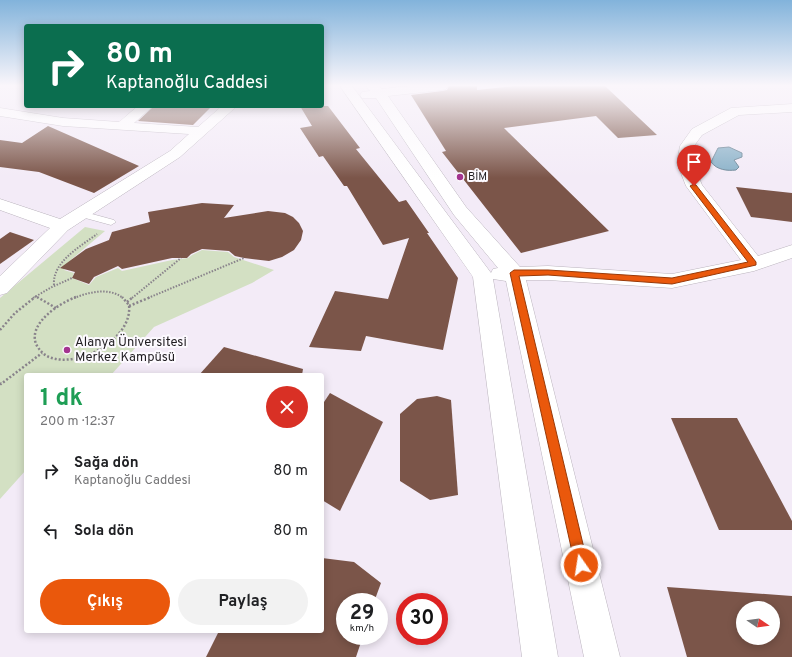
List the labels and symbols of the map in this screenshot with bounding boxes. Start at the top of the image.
pin [677,145,711,186]
place label: BİM [468,169,487,184]
marker: BİM [455,172,465,182]
place label: Alanya Üniversitesi Merkez Kampüsü [75,333,187,366]
marker: Alanya Üniversitesi Merkez Kampüsü [62,345,72,355]
position arrow [560,544,602,586]
speed limit sign: 30 [396,593,448,645]
north arrow [736,601,780,645]

